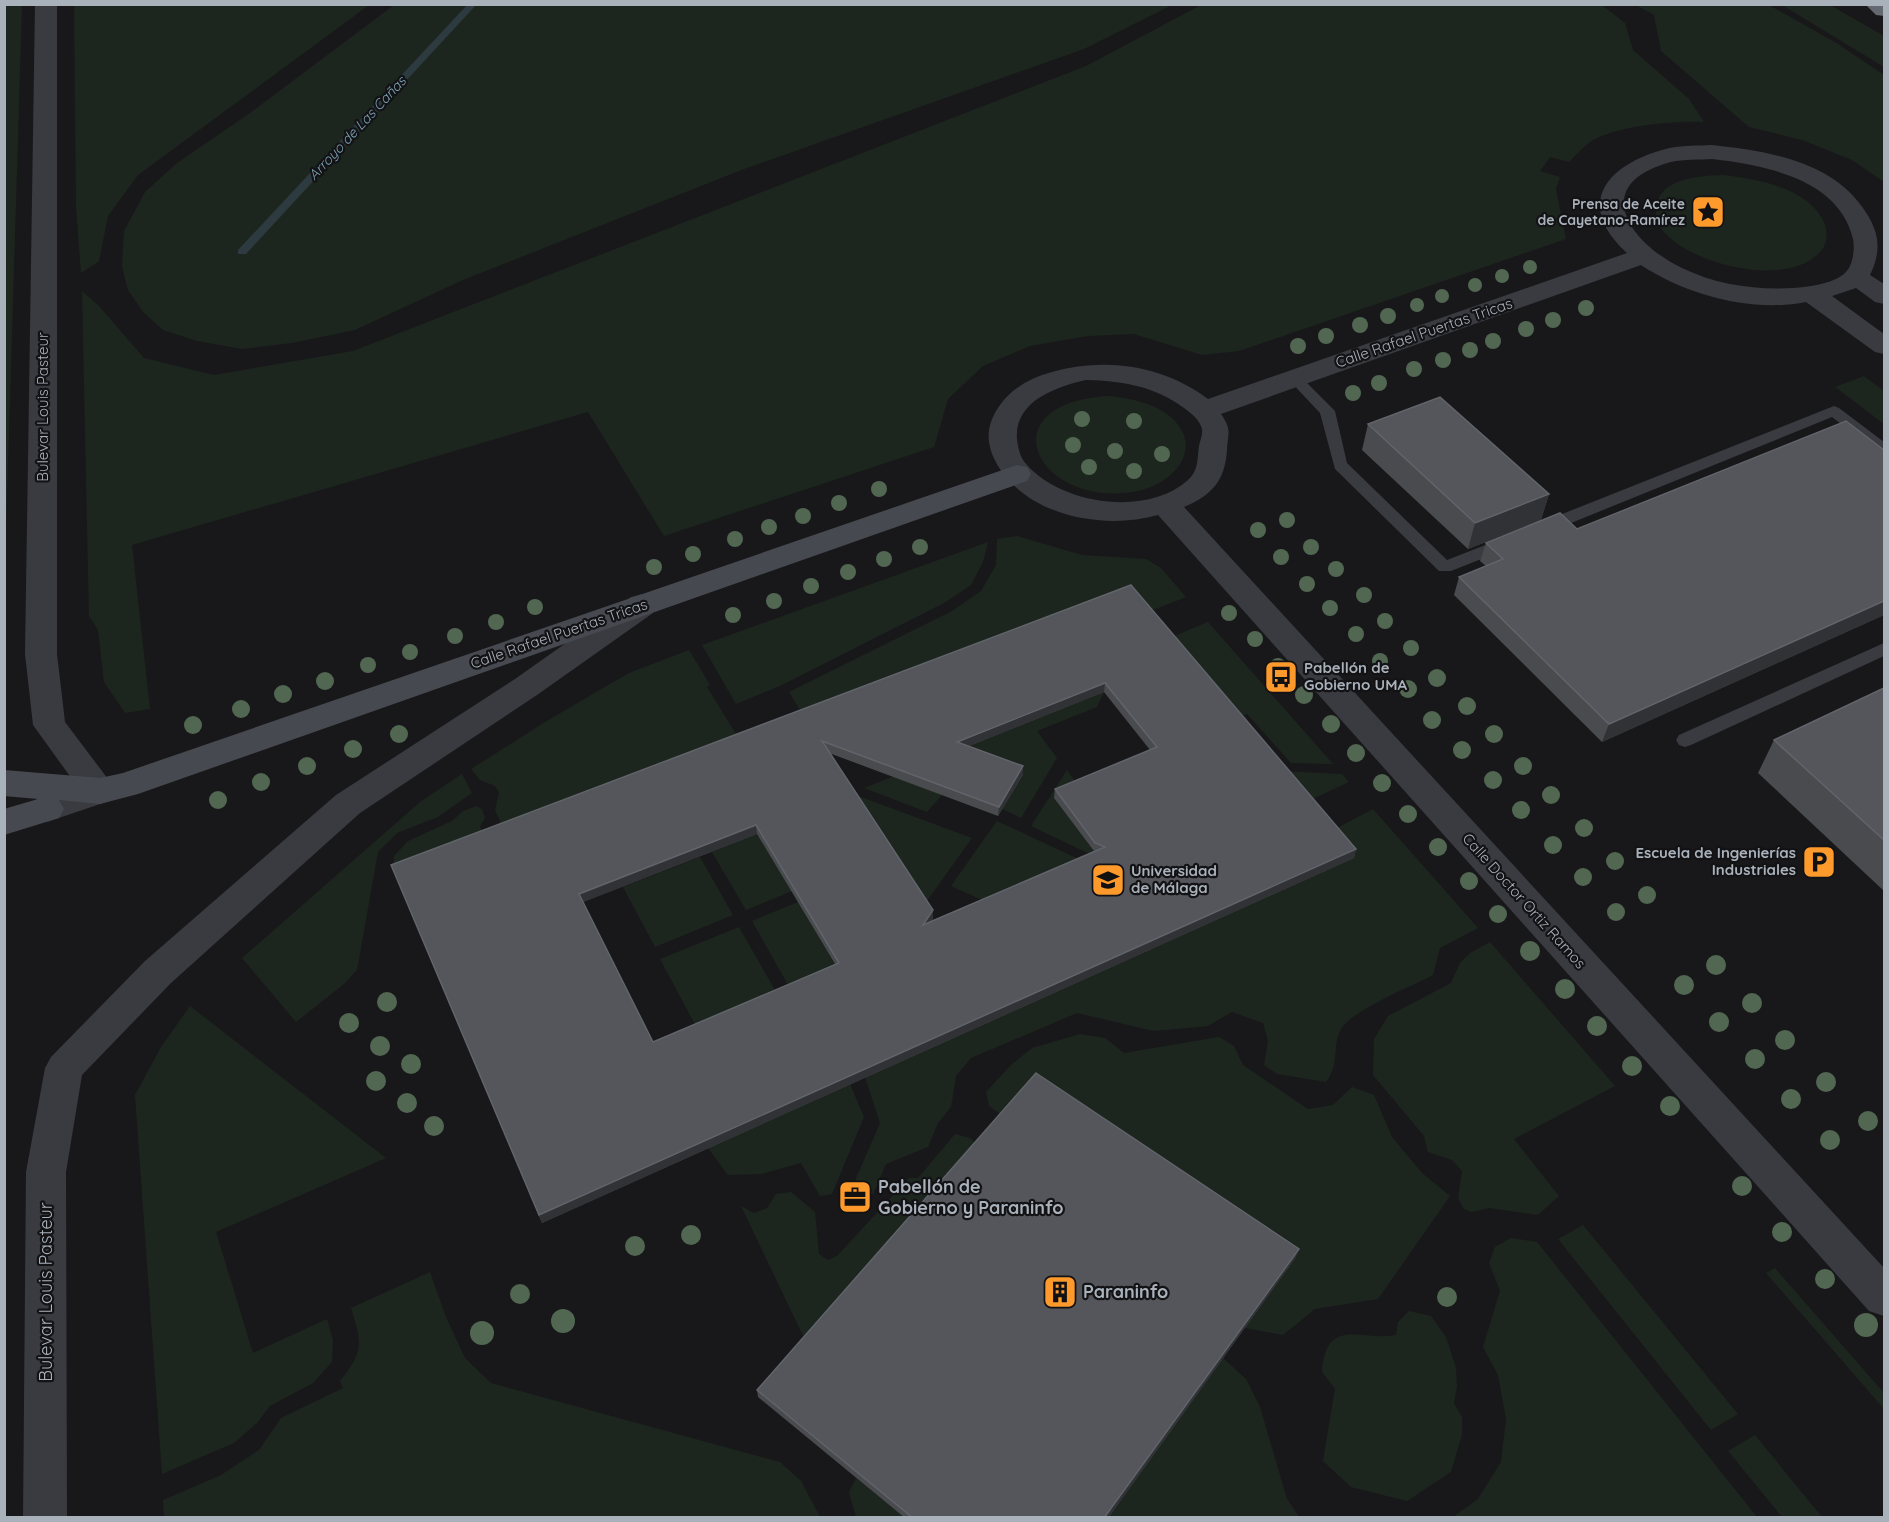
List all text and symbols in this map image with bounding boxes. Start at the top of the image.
water label: Arroyo de Las Cañas [304,71,411,184]
place icon: Prensa de Aceite de Cayetano-Ramírez [1690,194,1726,230]
place label: Prensa de Aceite de Cayetano-Ramírez [1537,195,1685,229]
street label: Calle Rafael Puertas Tricas [1333,293,1515,372]
street label: Bulevar Louis Pasteur [33,332,52,482]
street label: Calle Rafael Puertas Tricas [468,594,650,673]
place label: Pabellón de Gobierno UMA [1304,658,1407,694]
bus stop icon: Pabellón de Gobierno UMA [1263,659,1299,695]
street label: Calle Doctor Ortiz Ramos [1459,829,1590,972]
place label: Escuela de Ingenierías Industriales [1635,843,1796,879]
parking icon: Escuela de Ingenierías Industriales [1801,844,1837,880]
place label: Universidad de Málaga [1131,861,1217,897]
school or university icon: Universidad de Málaga [1090,862,1126,898]
place label: Pabellón de Gobierno y Paraninfo [878,1175,1064,1219]
office icon: Pabellón de Gobierno y Paraninfo [837,1179,873,1215]
street label: Bulevar Louis Pasteur [34,1202,57,1382]
building icon: Paraninfo [1042,1274,1078,1310]
place label: Paraninfo [1083,1280,1168,1303]

